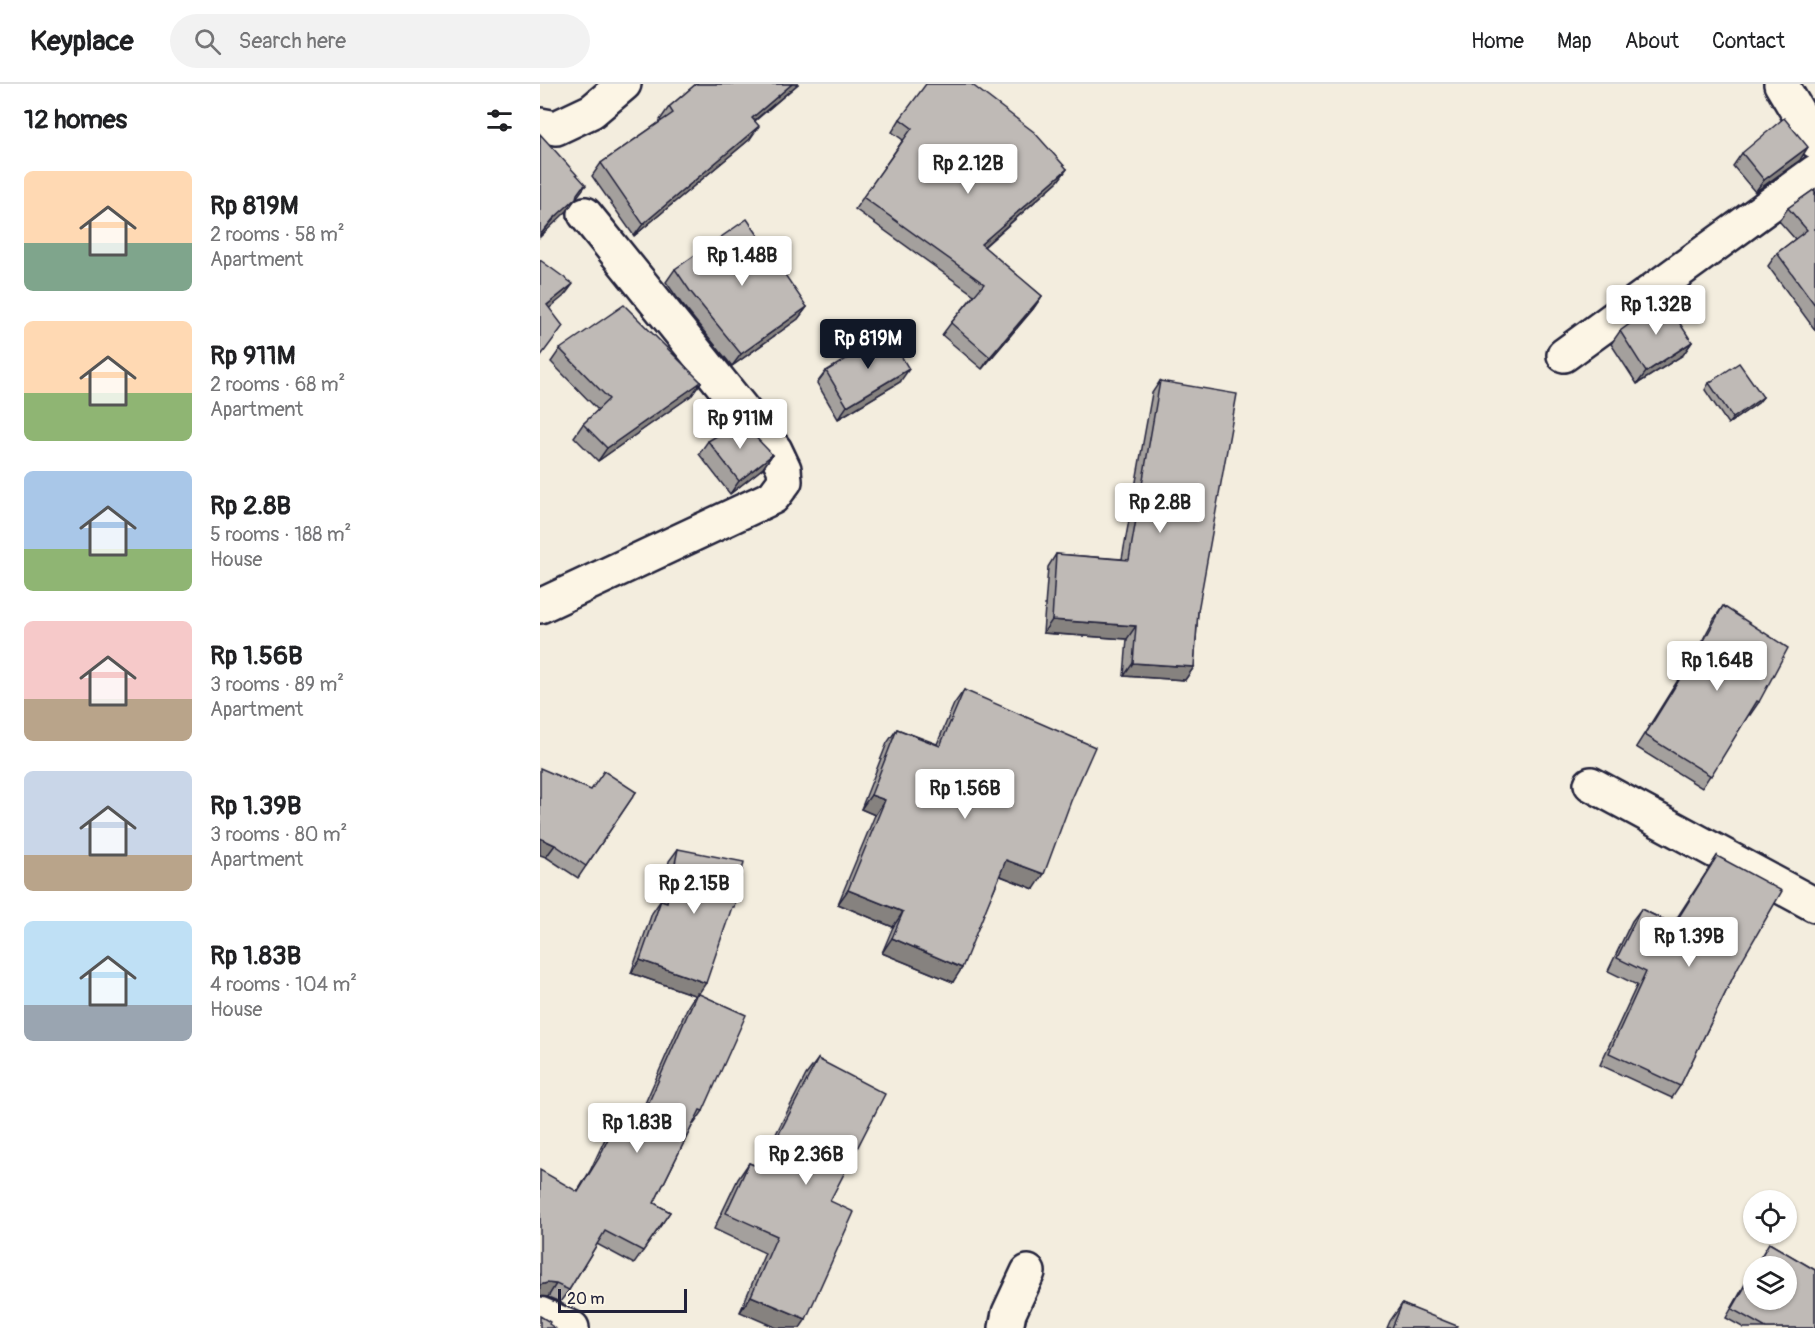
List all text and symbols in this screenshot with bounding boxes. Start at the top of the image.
search box [170,14,590,68]
text: Keyplace [30,24,134,59]
icon: search [191,25,224,58]
text: Search here [239,27,346,55]
text: Home [1471,28,1524,55]
text: Map [1557,28,1592,55]
text: About [1625,28,1679,55]
text: Contact [1712,28,1785,55]
text: 12 homes [24,104,127,136]
icon: filters [483,104,516,137]
pin: Rp 2.12B [906,144,1030,195]
text: Rp 2.12B [932,151,1004,176]
text: Rp 819M [210,190,298,222]
icon: home [72,195,144,267]
text: 2 rooms · 58 m² [210,222,345,247]
pin: Rp 1.48B [680,236,804,287]
text: Rp 1.48B [707,243,777,268]
text: Apartment [210,247,303,272]
pin: Rp 1.32B [1594,285,1718,336]
text: Rp 1.32B [1620,292,1692,317]
pin: Rp 819M [813,319,923,370]
text: Rp 819M [834,326,902,351]
text: Rp 911M [210,340,295,372]
icon: home [72,345,144,417]
text: 2 rooms · 68 m² [210,372,345,397]
text: Apartment [210,397,303,422]
pin: Rp 911M [685,399,795,450]
text: Rp 911M [707,406,773,431]
pin: Rp 2.8B [1105,483,1215,534]
text: Rp 2.8B [210,490,291,522]
text: Rp 2.8B [1129,490,1191,515]
icon: home [72,495,144,567]
text: 5 rooms · 188 m² [210,522,351,547]
text: House [210,547,262,572]
text: Rp 1.56B [210,640,303,672]
pin: Rp 1.64B [1655,641,1779,692]
icon: home [72,645,144,717]
text: Rp 1.64B [1681,648,1753,673]
text: 3 rooms · 89 m² [210,672,344,697]
text: Apartment [210,697,303,722]
pin: Rp 1.56B [903,769,1027,820]
text: Rp 1.56B [929,776,1001,801]
text: Rp 1.39B [210,790,301,822]
icon: home [72,795,144,867]
text: 3 rooms · 80 m² [210,822,347,847]
text: Apartment [210,847,303,872]
pin: Rp 2.15B [632,864,756,915]
text: Rp 2.15B [659,871,729,896]
pin: Rp 1.39B [1627,917,1751,968]
text: Rp 1.39B [1654,924,1724,949]
text: Rp 1.83B [210,940,301,972]
icon: home [72,945,144,1017]
text: 4 rooms · 104 m² [210,972,357,997]
text: House [210,997,262,1022]
pin: Rp 1.83B [575,1103,699,1154]
text: Rp 1.83B [602,1110,672,1135]
pin: Rp 2.36B [744,1135,868,1186]
text: Rp 2.36B [768,1142,844,1167]
map controls [1743,1190,1797,1310]
button: locate [1743,1190,1797,1244]
button: layers [1743,1256,1797,1310]
scale bar [558,1286,687,1314]
text: 20 m [567,1289,605,1309]

